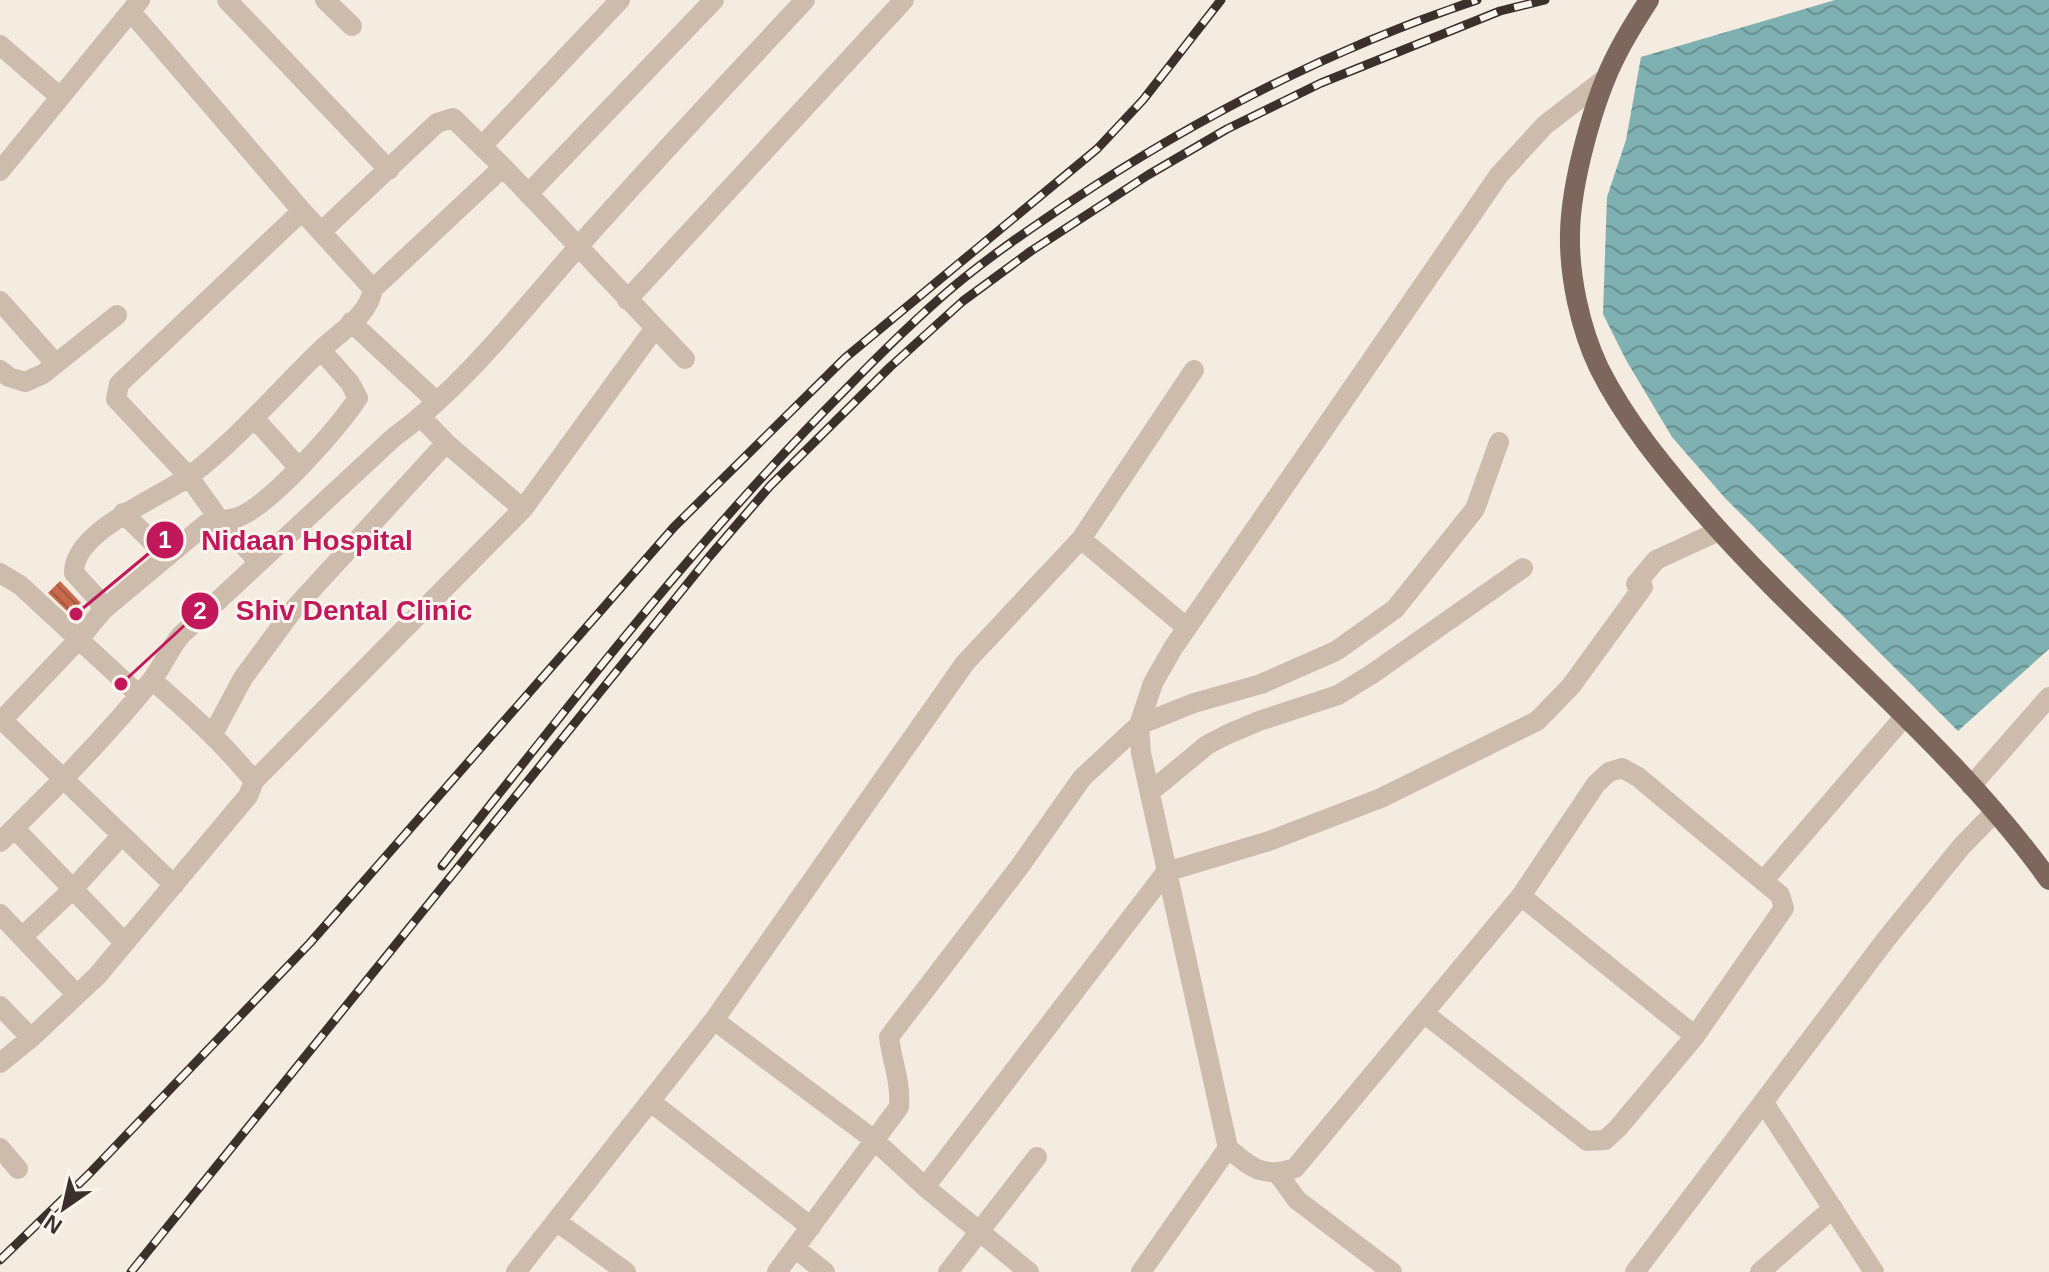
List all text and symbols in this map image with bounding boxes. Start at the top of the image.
callout: Nidaan Hospital [145,514,429,566]
text: Nidaan Hospital [201,525,413,556]
text: 1 [158,526,172,553]
callout: Shiv Dental Clinic [180,585,488,637]
text: Shiv Dental Clinic [236,595,472,626]
text: 2 [193,597,207,624]
north arrow [24,1168,104,1248]
text: N [40,1209,67,1239]

